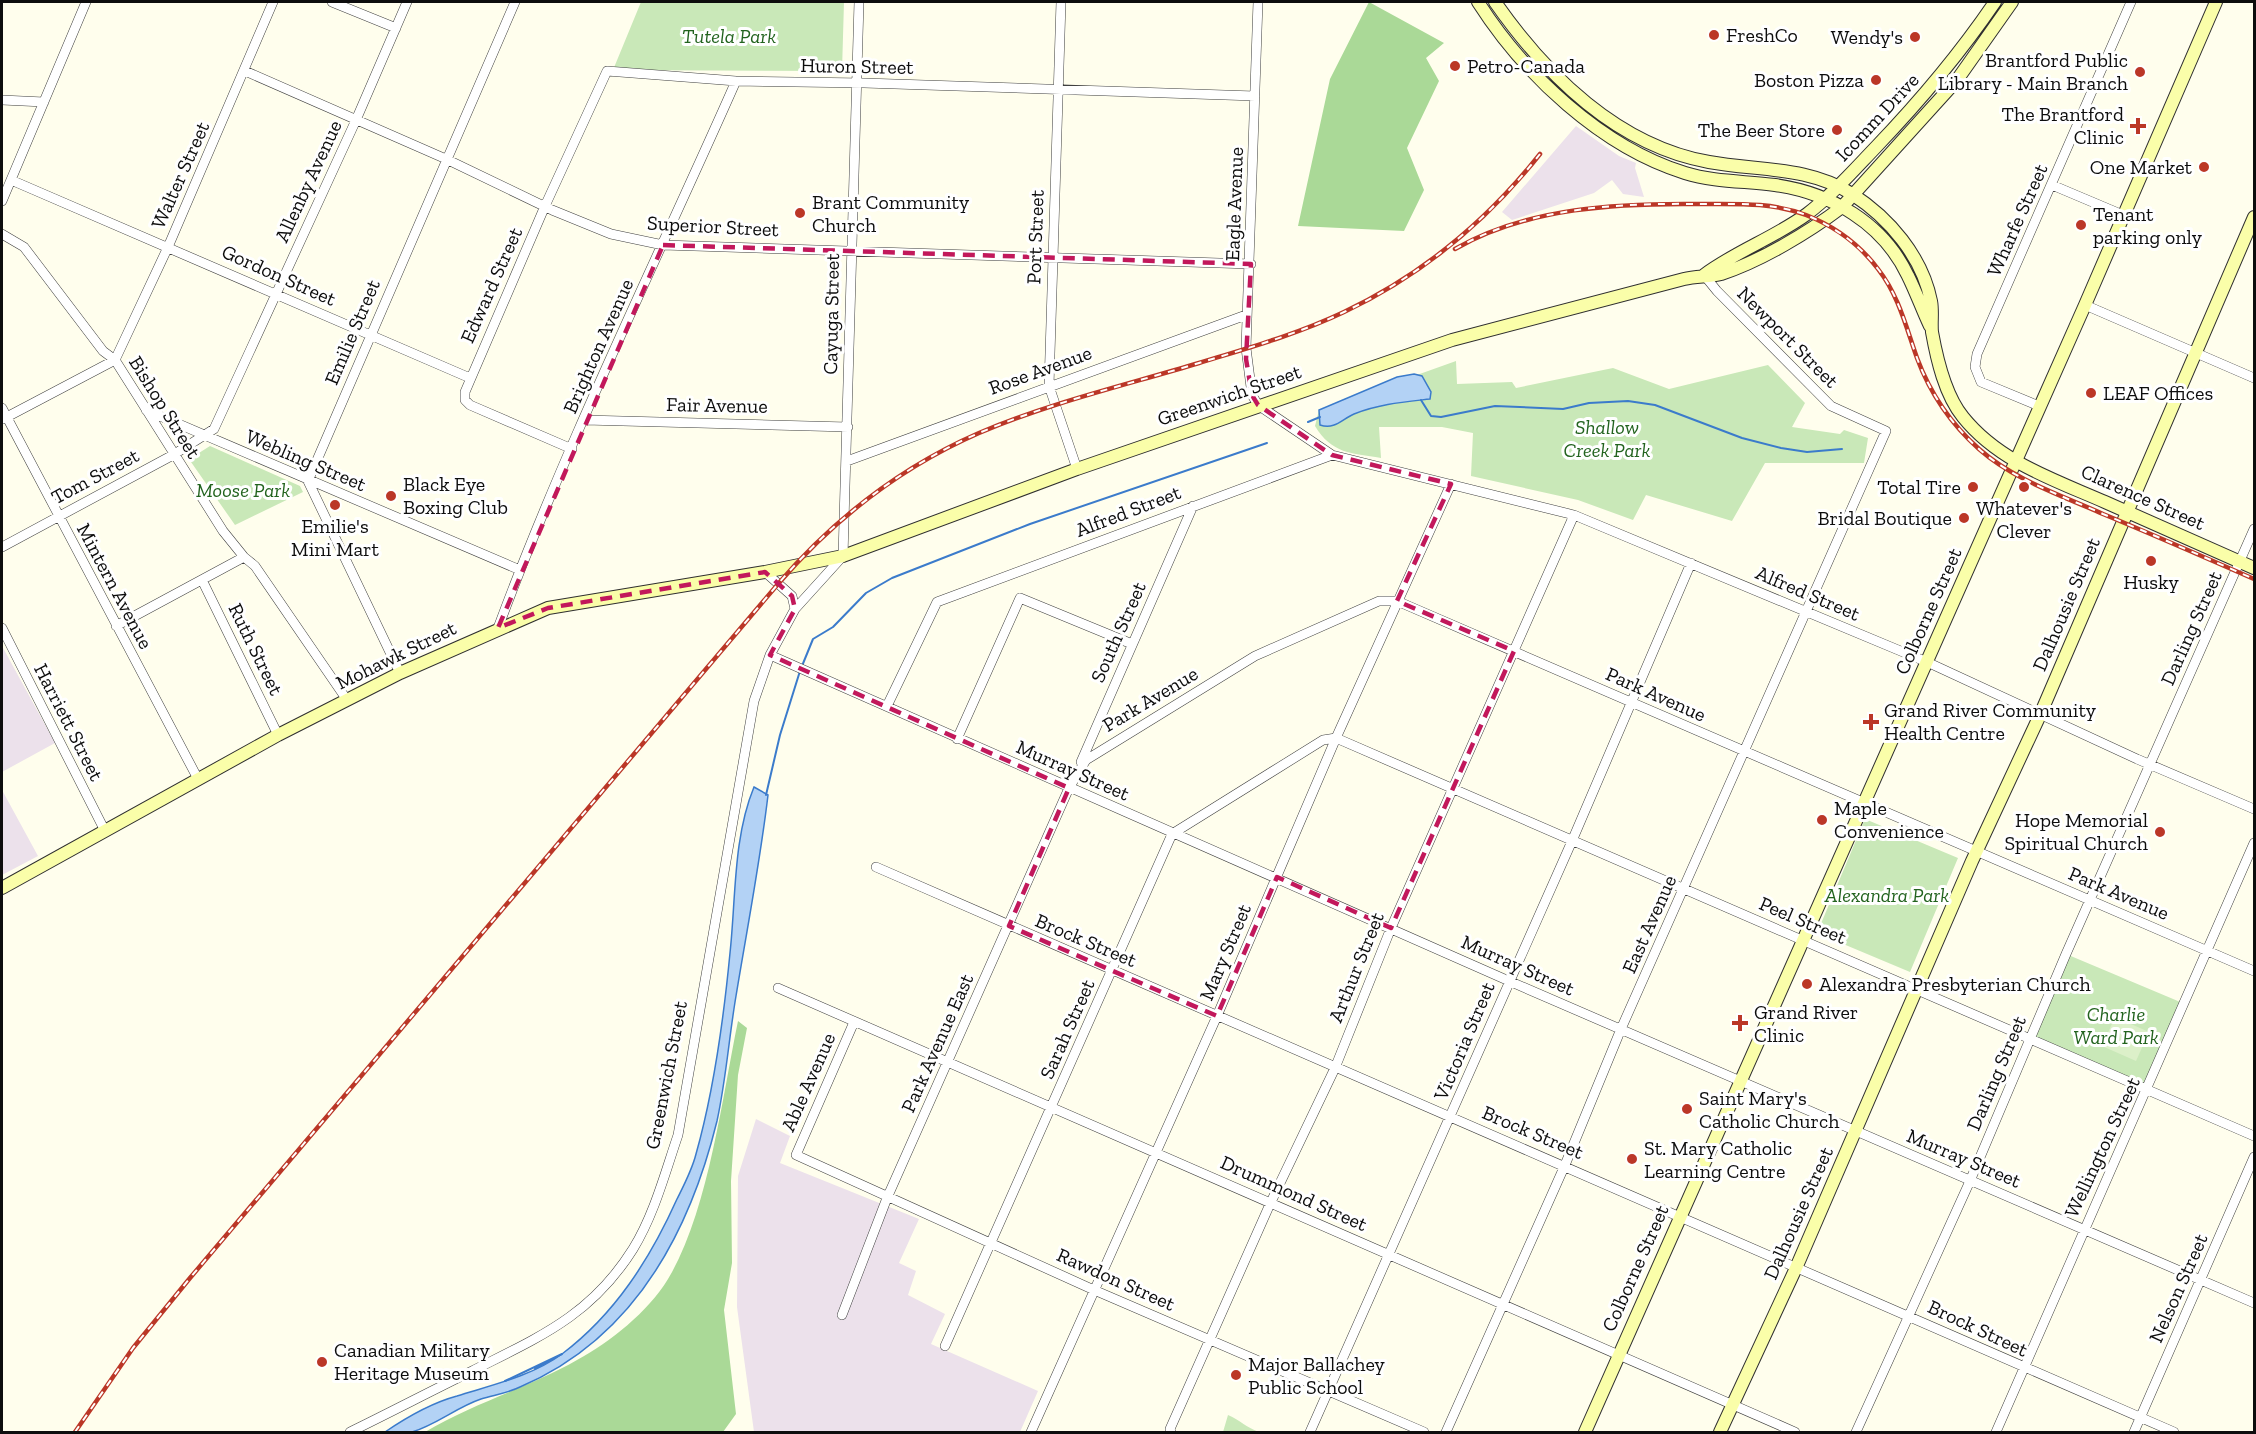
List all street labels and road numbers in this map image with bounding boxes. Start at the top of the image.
street label: Huron Street [800,53,914,79]
street label: Icomm Drive [1830,68,1924,166]
street label: Allenby Avenue [269,116,347,246]
street label: Walter Street [146,117,215,232]
street label: Eagle Avenue [1220,146,1248,262]
street label: Wharfe Street [1981,159,2053,280]
street label: Port Street [1021,189,1049,285]
street label: Superior Street [647,211,780,241]
street label: Edward Street [455,223,527,347]
street label: Gordon Street [218,239,340,311]
street label: Cayuga Street [818,252,844,375]
street label: Emilie Street [319,275,385,388]
street label: Brighton Avenue [558,275,638,417]
street label: Newport Street [1732,281,1844,393]
street label: Rose Avenue [985,340,1095,400]
street label: Bishop Street [124,351,206,463]
street label: Greenwich Street [1154,359,1305,431]
street label: Fair Avenue [666,392,768,418]
street label: Webling Street [242,424,370,496]
street label: Tom Street [47,443,143,509]
street label: Clarence Street [2077,459,2209,535]
street label: Alfred Street [1072,480,1185,542]
street label: Mintern Avenue [72,519,158,653]
street label: Dalhousie Street [2027,533,2105,674]
street label: Colborne Street [1889,544,1967,678]
street label: Alfred Street [1752,560,1864,626]
street label: Darling Street [2155,567,2227,689]
street label: South Street [1085,577,1151,686]
street label: Ruth Street [223,599,289,699]
street label: Mohawk Street [332,615,461,694]
street label: Harriett Street [29,659,109,785]
street label: Park Avenue [1098,661,1202,737]
street label: Park Avenue [1602,661,1710,727]
street label: Murray Street [1013,734,1134,806]
street label: Park Avenue [2065,861,2173,925]
street label: East Avenue [1617,871,1681,977]
street label: Peel Street [1756,891,1851,949]
street label: Mary Street [1194,900,1256,1004]
street label: Brock Street [1032,908,1141,972]
street label: Arthur Street [1323,908,1389,1026]
street label: Murray Street [1458,929,1579,1001]
street label: Park Avenue East [896,969,979,1116]
street label: Sarah Street [1034,975,1100,1083]
street label: Victoria Street [1428,978,1500,1105]
street label: Greenwich Street [640,998,692,1151]
street label: Darling Street [1961,1011,2031,1134]
street label: Able Avenue [776,1029,840,1135]
street label: Wellington Street [2059,1072,2145,1221]
street label: Brock Street [1479,1100,1588,1164]
street label: Murray Street [1903,1123,2025,1193]
street label: Dalhousie Street [1758,1142,1838,1283]
street label: Drummond Street [1217,1150,1372,1236]
street label: Colborne Street [1596,1201,1674,1335]
street label: Nelson Street [2143,1229,2213,1346]
street label: Rawdon Street [1053,1242,1179,1316]
street label: Brock Street [1924,1294,2032,1362]

